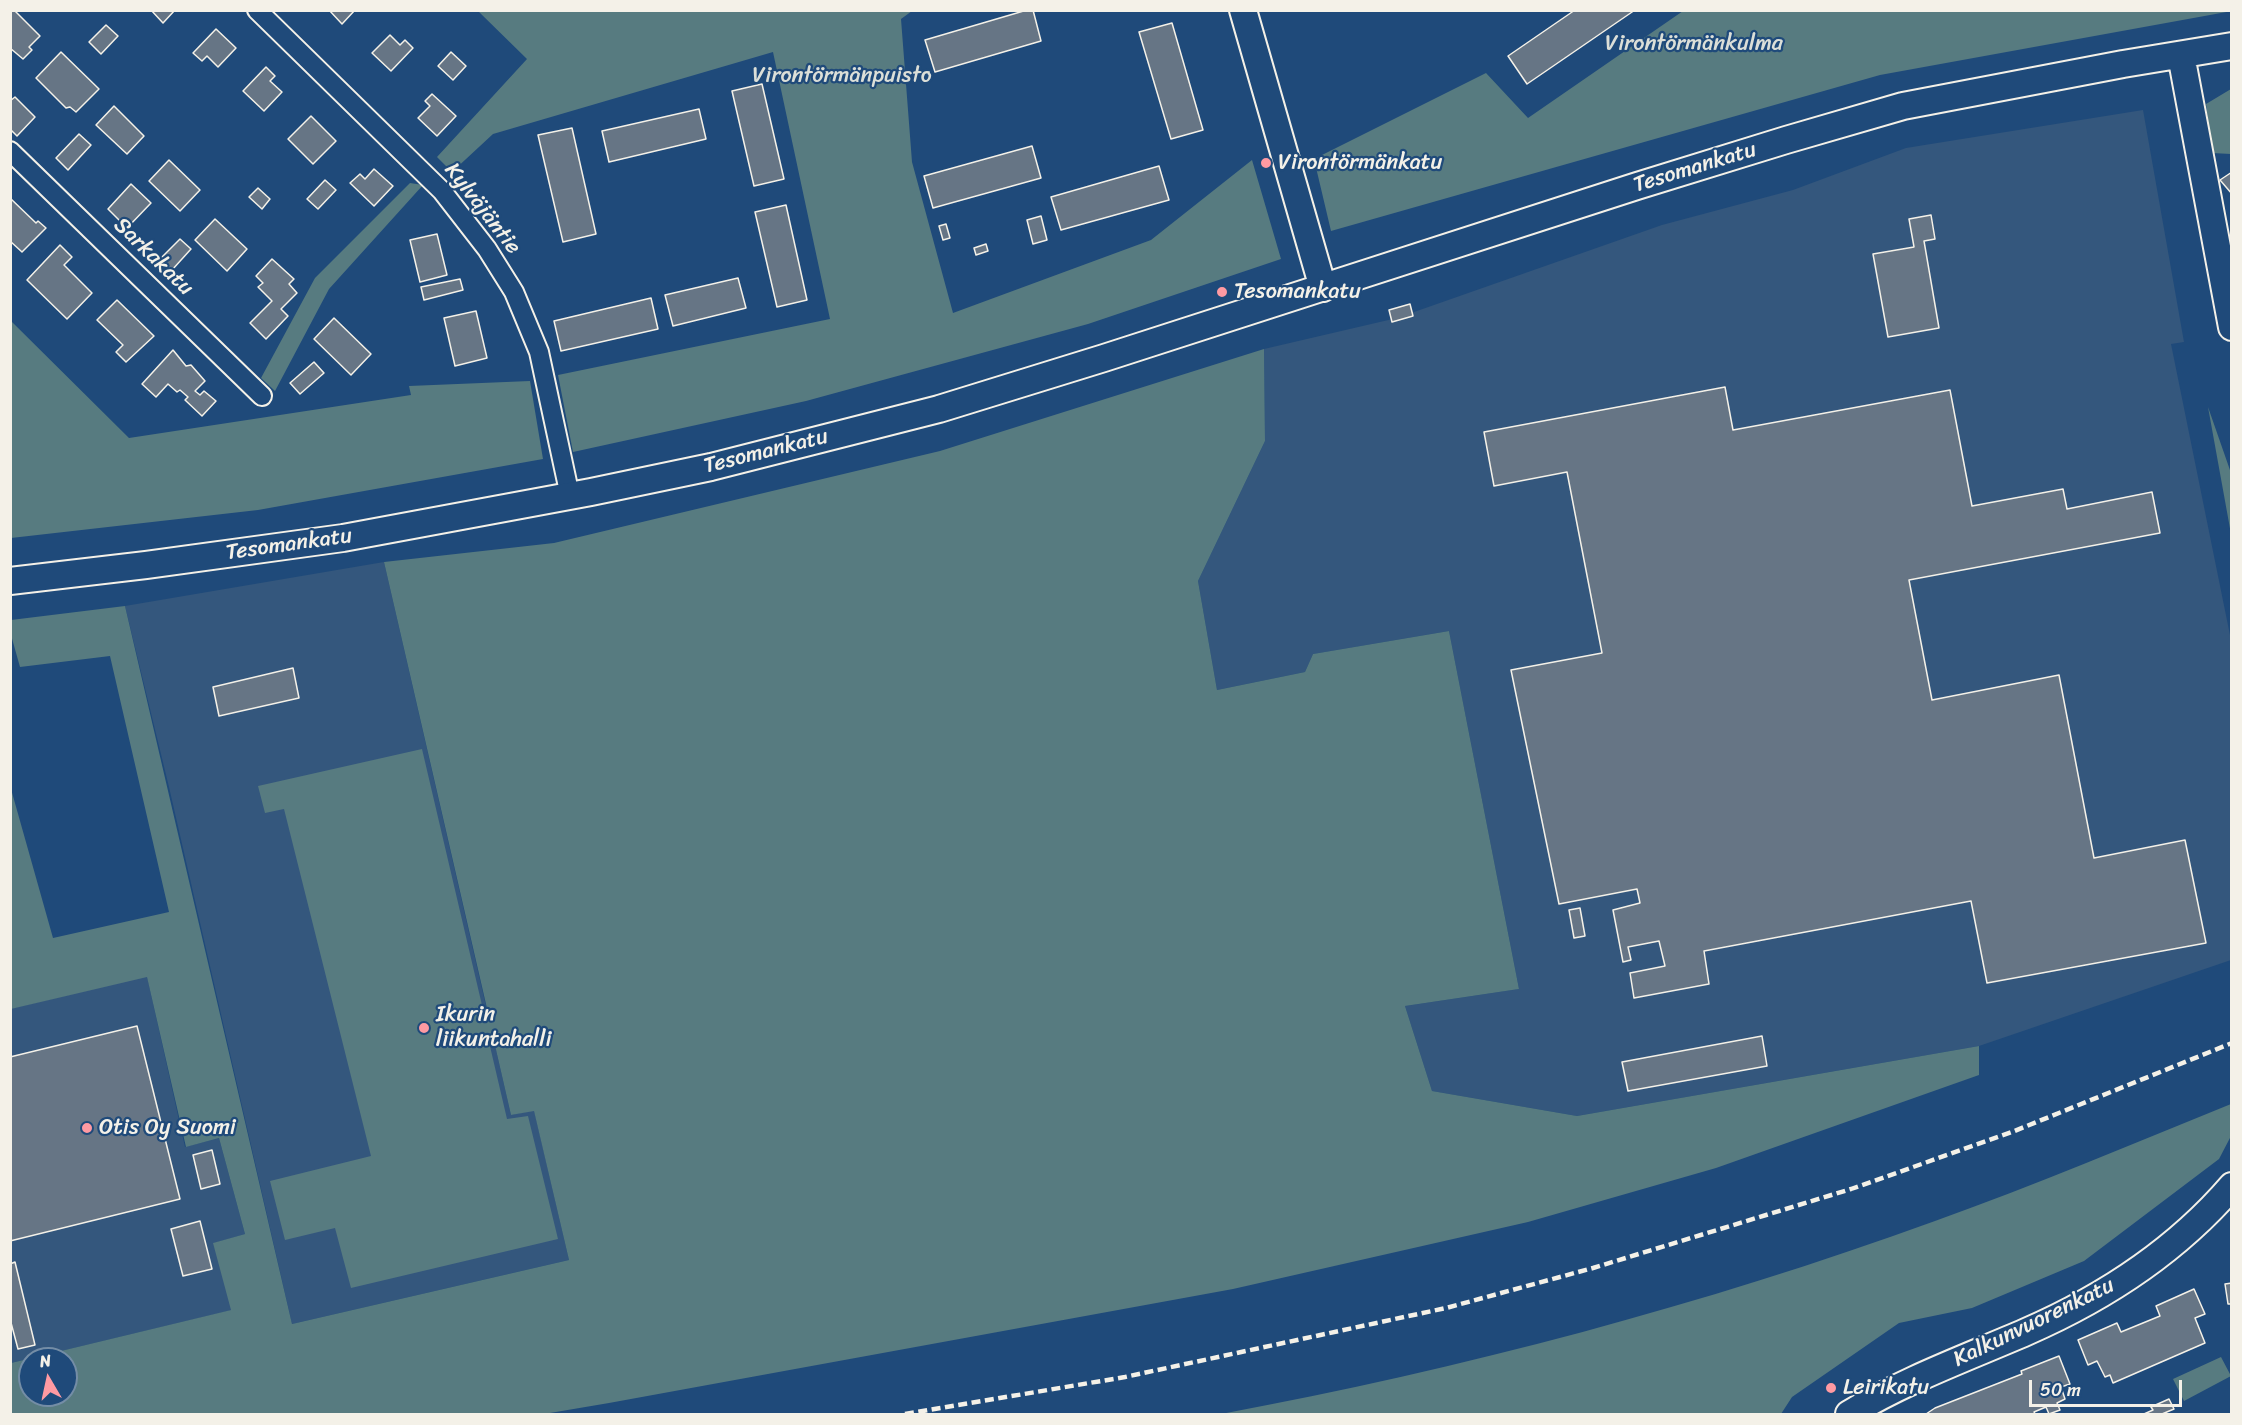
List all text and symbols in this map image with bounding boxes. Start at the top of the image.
park label: Virontörmänkulma [1605,31,1783,57]
park label: Virontörmänpuisto [752,63,932,89]
street label: Tesomankatu [1630,137,1760,199]
place label: Virontörmänkatu [1278,150,1442,176]
marker: Virontörmänkatu [1259,156,1273,170]
street label: Kylväjäntie [438,158,526,260]
street label: Sarkakatu [108,213,198,301]
place label: Tesomankatu [1234,279,1361,305]
marker: Tesomankatu [1215,285,1229,299]
street label: Tesomankatu [701,424,831,480]
street label: Tesomankatu [224,523,354,567]
place label: Ikurin liikuntahalli [436,1002,552,1054]
marker: Ikurin liikuntahalli [417,1021,431,1035]
place label: Otis Oy Suomi [99,1115,236,1141]
marker: Otis Oy Suomi [80,1121,94,1135]
street label: Kalkunvuorenkatu [1949,1273,2119,1373]
text: N [38,1346,53,1376]
north arrow [18,1347,78,1407]
scale bar [2032,1368,2185,1406]
text: 50 m [2040,1374,2081,1406]
place label: Leirikatu [1843,1375,1929,1401]
marker: Leirikatu [1824,1381,1838,1395]

